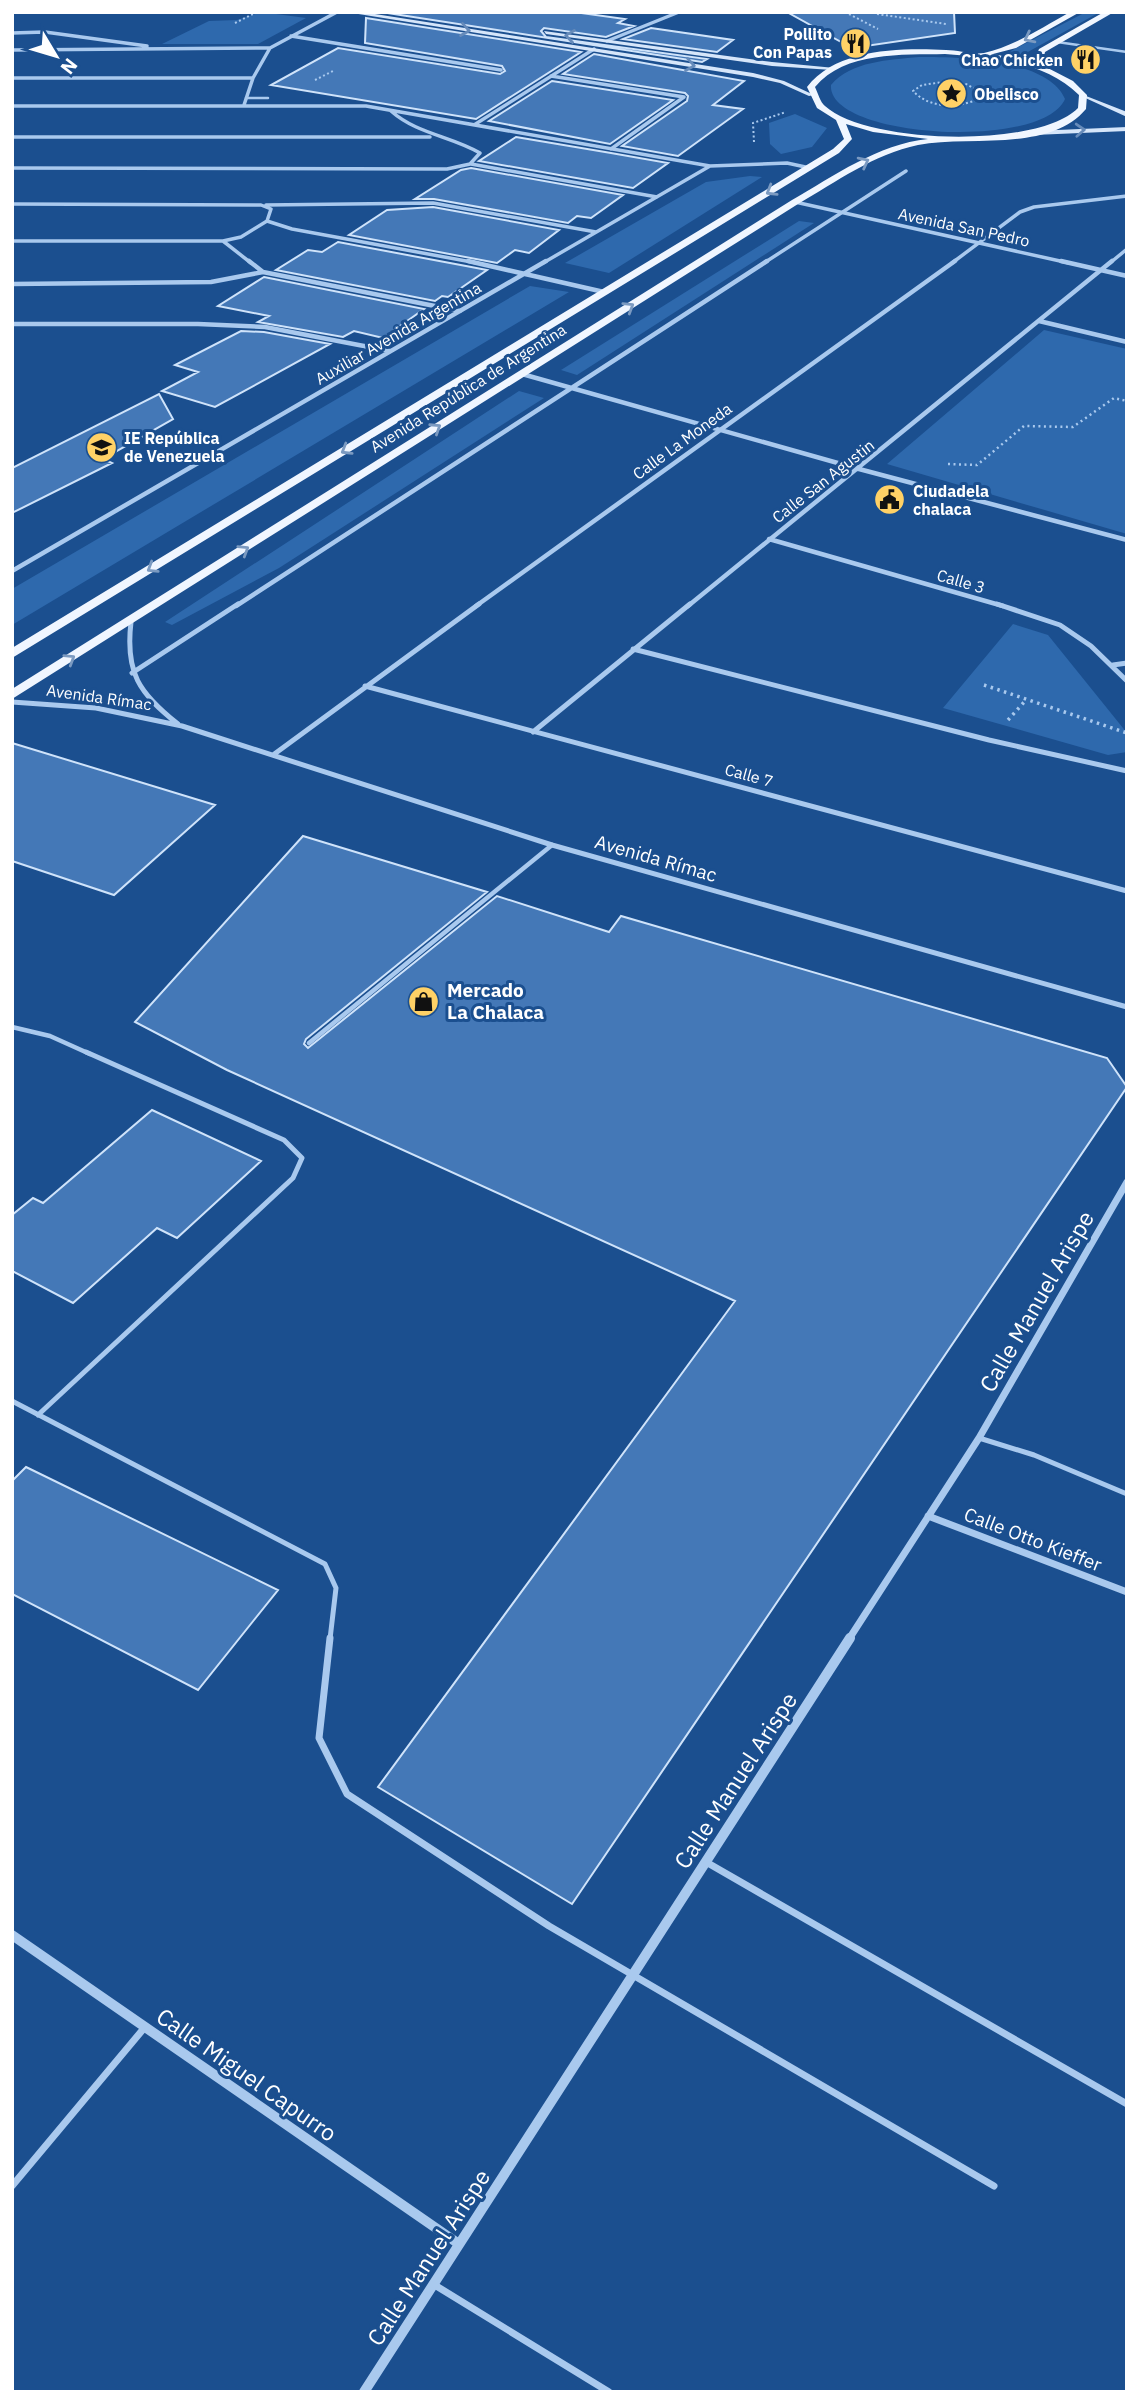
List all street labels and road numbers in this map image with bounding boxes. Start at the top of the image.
street label: Avenida San Pedro [896,203,1032,251]
street label: Auxiliar Avenida Argentina [311,277,485,389]
street label: Avenida República de Argentina [366,319,570,457]
street label: Calle La Moneda [629,398,736,484]
street label: Calle San Agustin [768,435,878,527]
street label: Calle 3 [935,565,987,597]
street label: Avenida Rímac [45,680,153,714]
street label: Calle 7 [723,759,775,791]
street label: Avenida Rímac [592,829,720,887]
street label: Calle Manuel Arispe [972,1205,1100,1397]
street label: Calle Otto Kieffer [961,1502,1105,1576]
street label: Calle Manuel Arispe [667,1686,803,1874]
street label: Calle Miguel Capurro [151,2000,343,2148]
street label: Calle Manuel Arispe [360,2163,496,2351]

